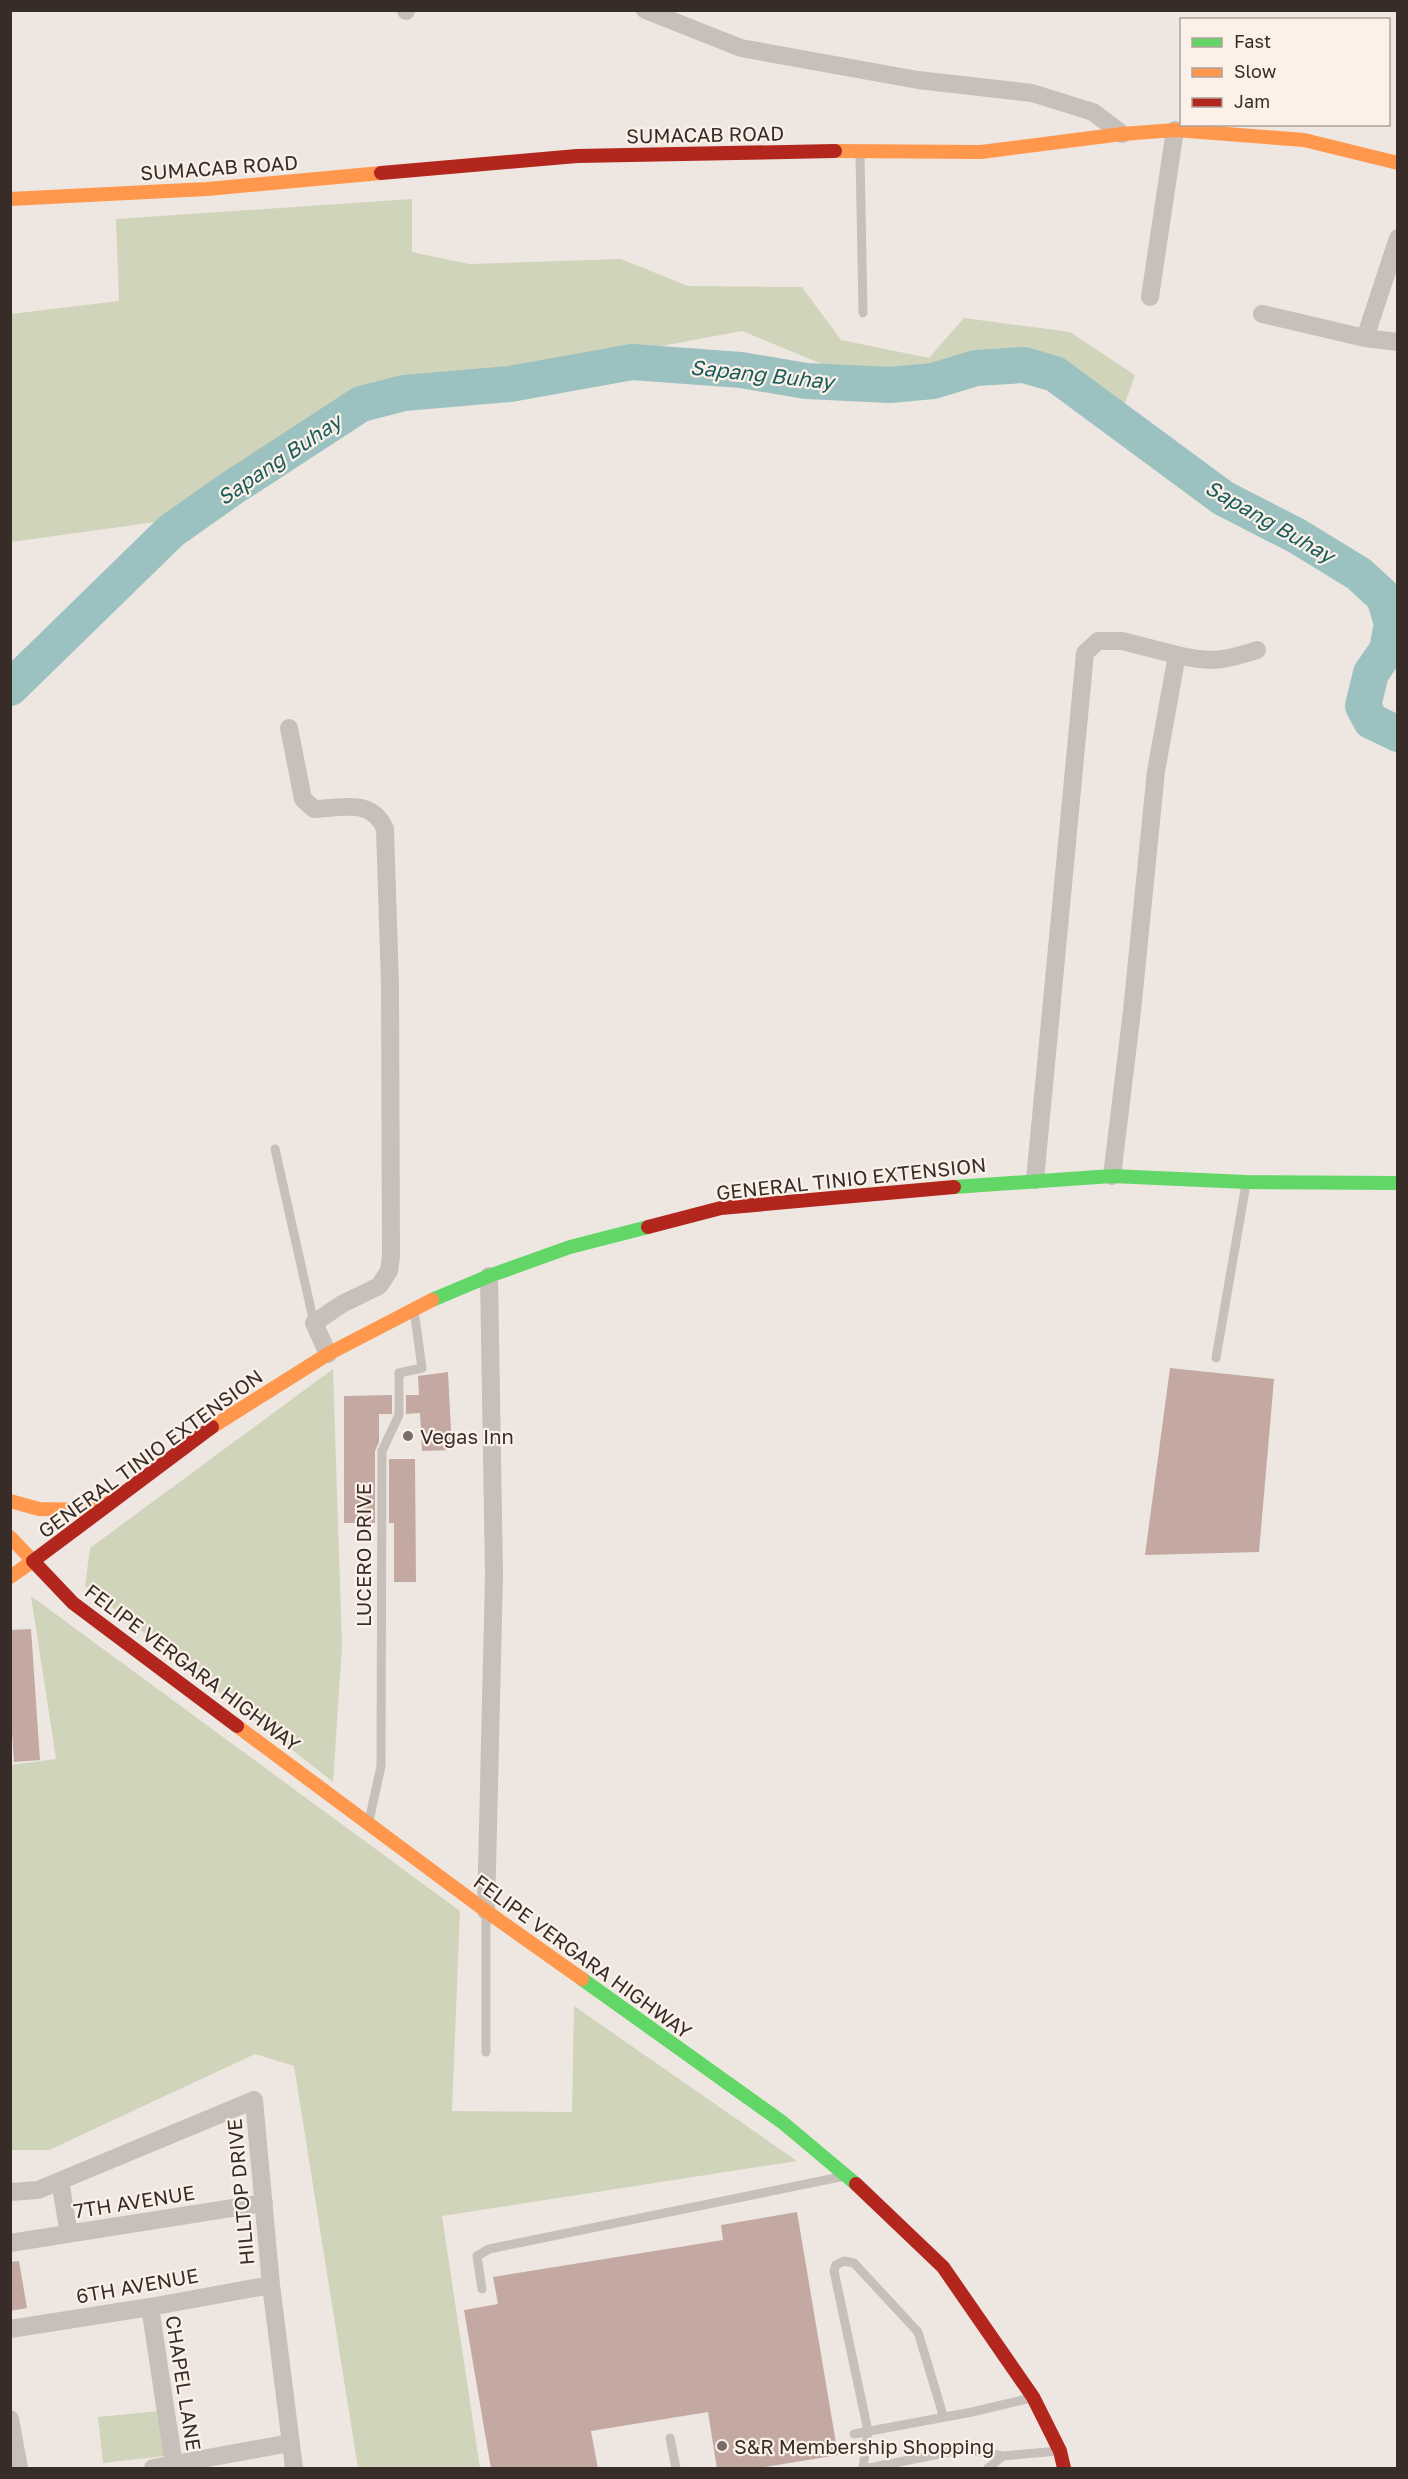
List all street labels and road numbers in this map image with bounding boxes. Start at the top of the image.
street label: SUMACAB ROAD [626,121,784,147]
street label: SUMACAB ROAD [139,150,299,184]
street label: GENERAL TINIO EXTENSION [715,1152,987,1204]
street label: GENERAL TINIO EXTENSION [33,1364,267,1542]
street label: LUCERO DRIVE [351,1483,375,1627]
street label: FELIPE VERGARA HIGHWAY [81,1578,306,1756]
street label: FELIPE VERGARA HIGHWAY [469,1869,697,2043]
street label: HILLTOP DRIVE [222,2118,258,2266]
street label: 7TH AVENUE [72,2180,196,2222]
street label: 6TH AVENUE [74,2262,200,2308]
street label: CHAPEL LANE [161,2314,207,2452]

